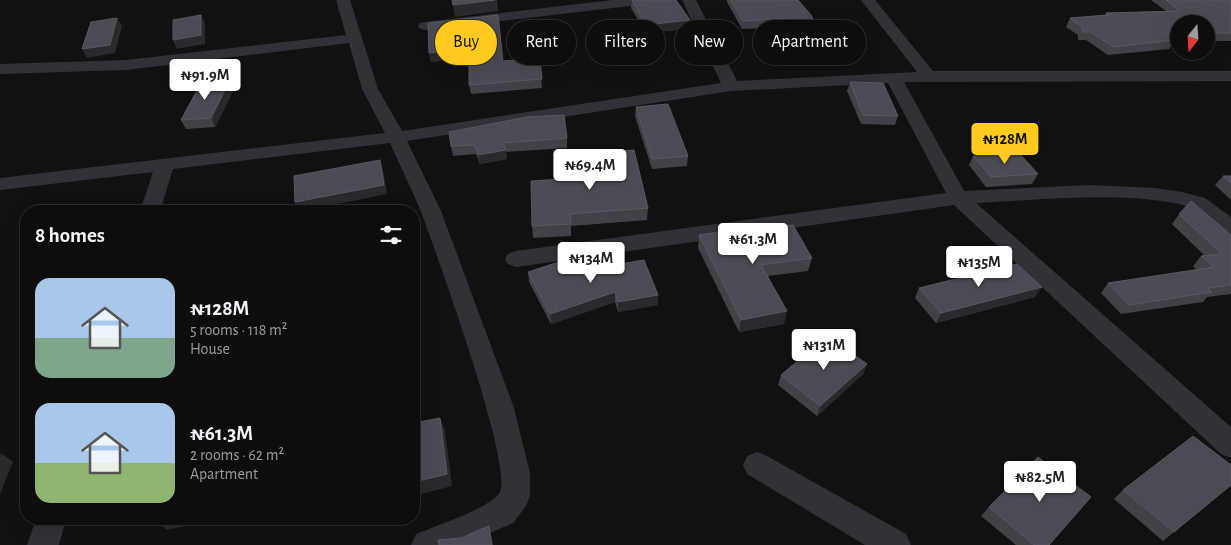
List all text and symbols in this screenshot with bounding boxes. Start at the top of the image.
north arrow [1170,15,1215,60]
map controls [1170,15,1215,60]
chip: Buy [435,20,497,65]
chip: Rent [507,20,576,65]
chip: Filters [586,20,665,65]
chip: New [675,20,743,65]
chip: Apartment [753,20,866,65]
pin: ₦91.9M [164,58,246,101]
text: ₦91.9M [181,67,229,83]
pin: ₦128M [970,122,1040,165]
text: ₦128M [982,131,1028,147]
pin: ₦69.4M [549,148,631,191]
text: ₦69.4M [564,157,616,173]
icon: filters [377,221,405,249]
pin: ₦61.3M [712,222,794,265]
text: 8 homes [35,225,105,246]
text: ₦61.3M [729,231,777,247]
pin: ₦134M [556,242,626,284]
pin: ₦135M [944,246,1014,288]
text: ₦134M [569,250,613,266]
text: ₦135M [957,254,1001,270]
icon: home [75,298,135,358]
text: ₦128M [190,298,249,319]
text: 5 rooms · 118 m² [190,322,287,338]
pin: ₦131M [789,328,859,371]
text: ₦131M [803,337,845,353]
text: House [190,341,230,357]
icon: home [75,423,135,483]
text: ₦61.3M [190,423,253,444]
text: 2 rooms · 62 m² [190,447,284,463]
pin: ₦82.5M [999,460,1081,503]
text: Apartment [190,466,258,482]
text: ₦82.5M [1015,469,1065,485]

